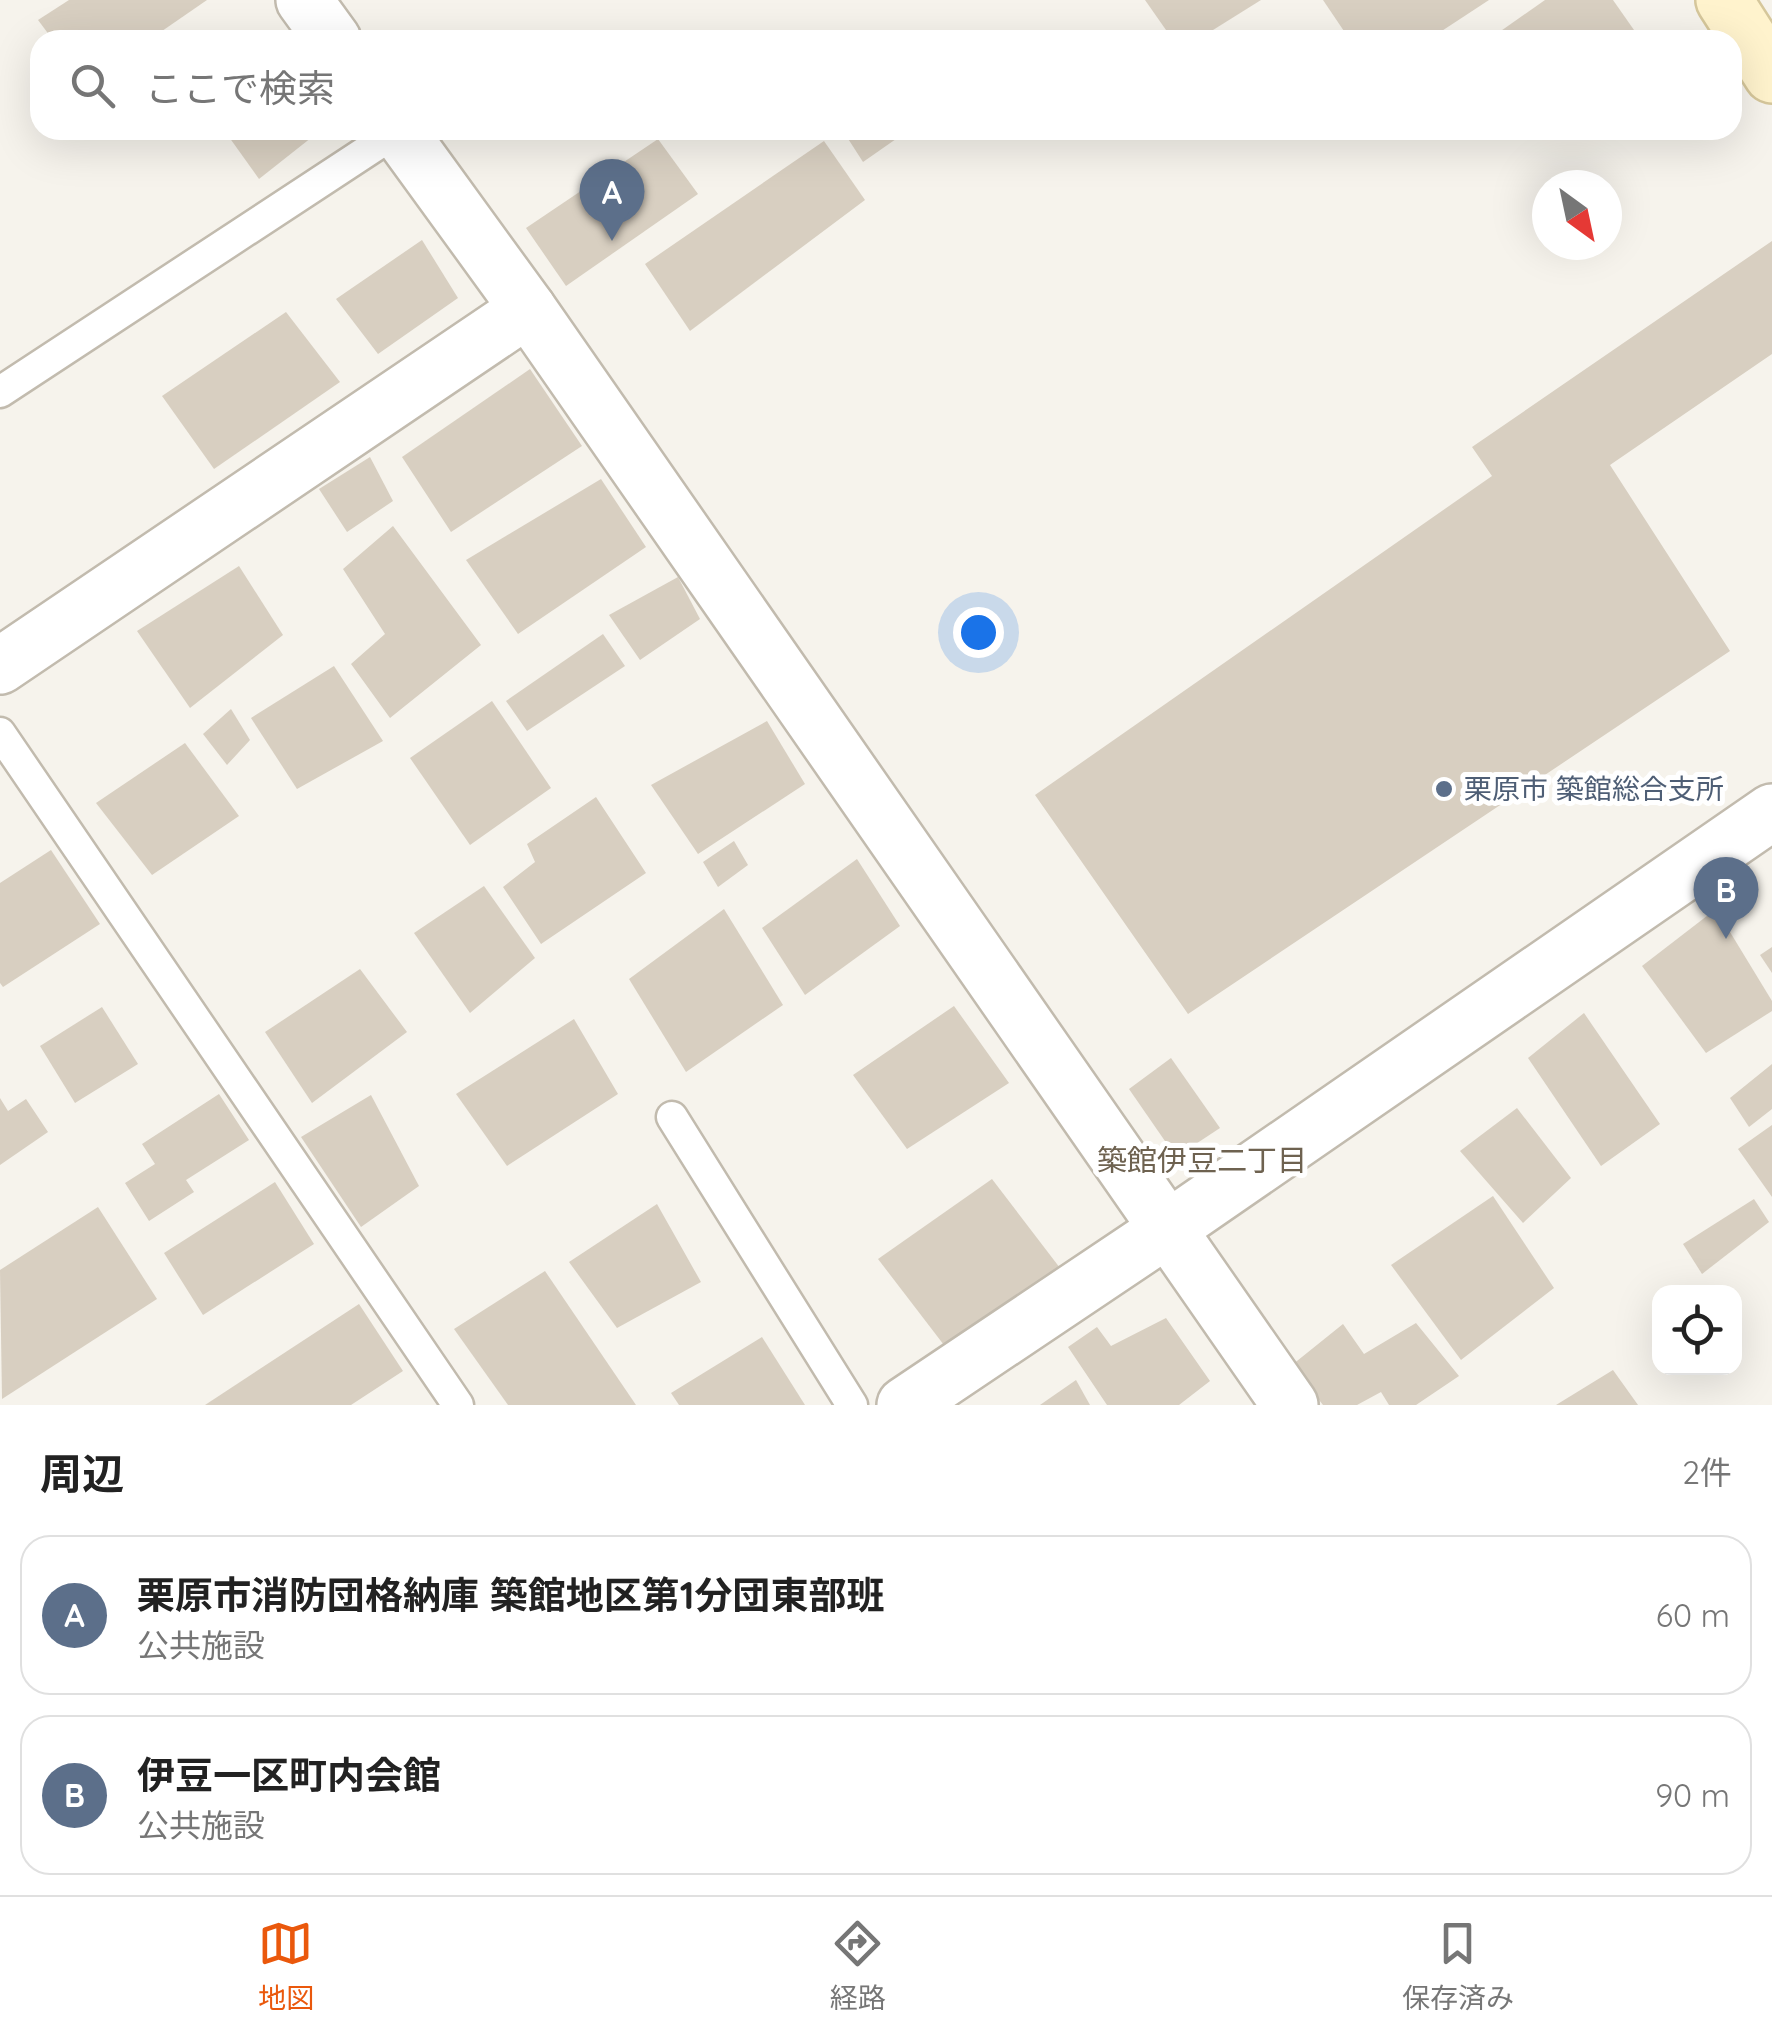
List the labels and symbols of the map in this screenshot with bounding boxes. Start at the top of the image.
pin: A [580,158,644,241]
north arrow [1532,170,1622,260]
your location [953,607,1004,658]
place label: 栗原市 築館総合支所 [1464,771,1724,806]
marker: 栗原市 築館総合支所 [1433,778,1455,800]
pin: B [1694,856,1758,939]
district label: 築館伊豆二丁目 [1097,1141,1307,1179]

